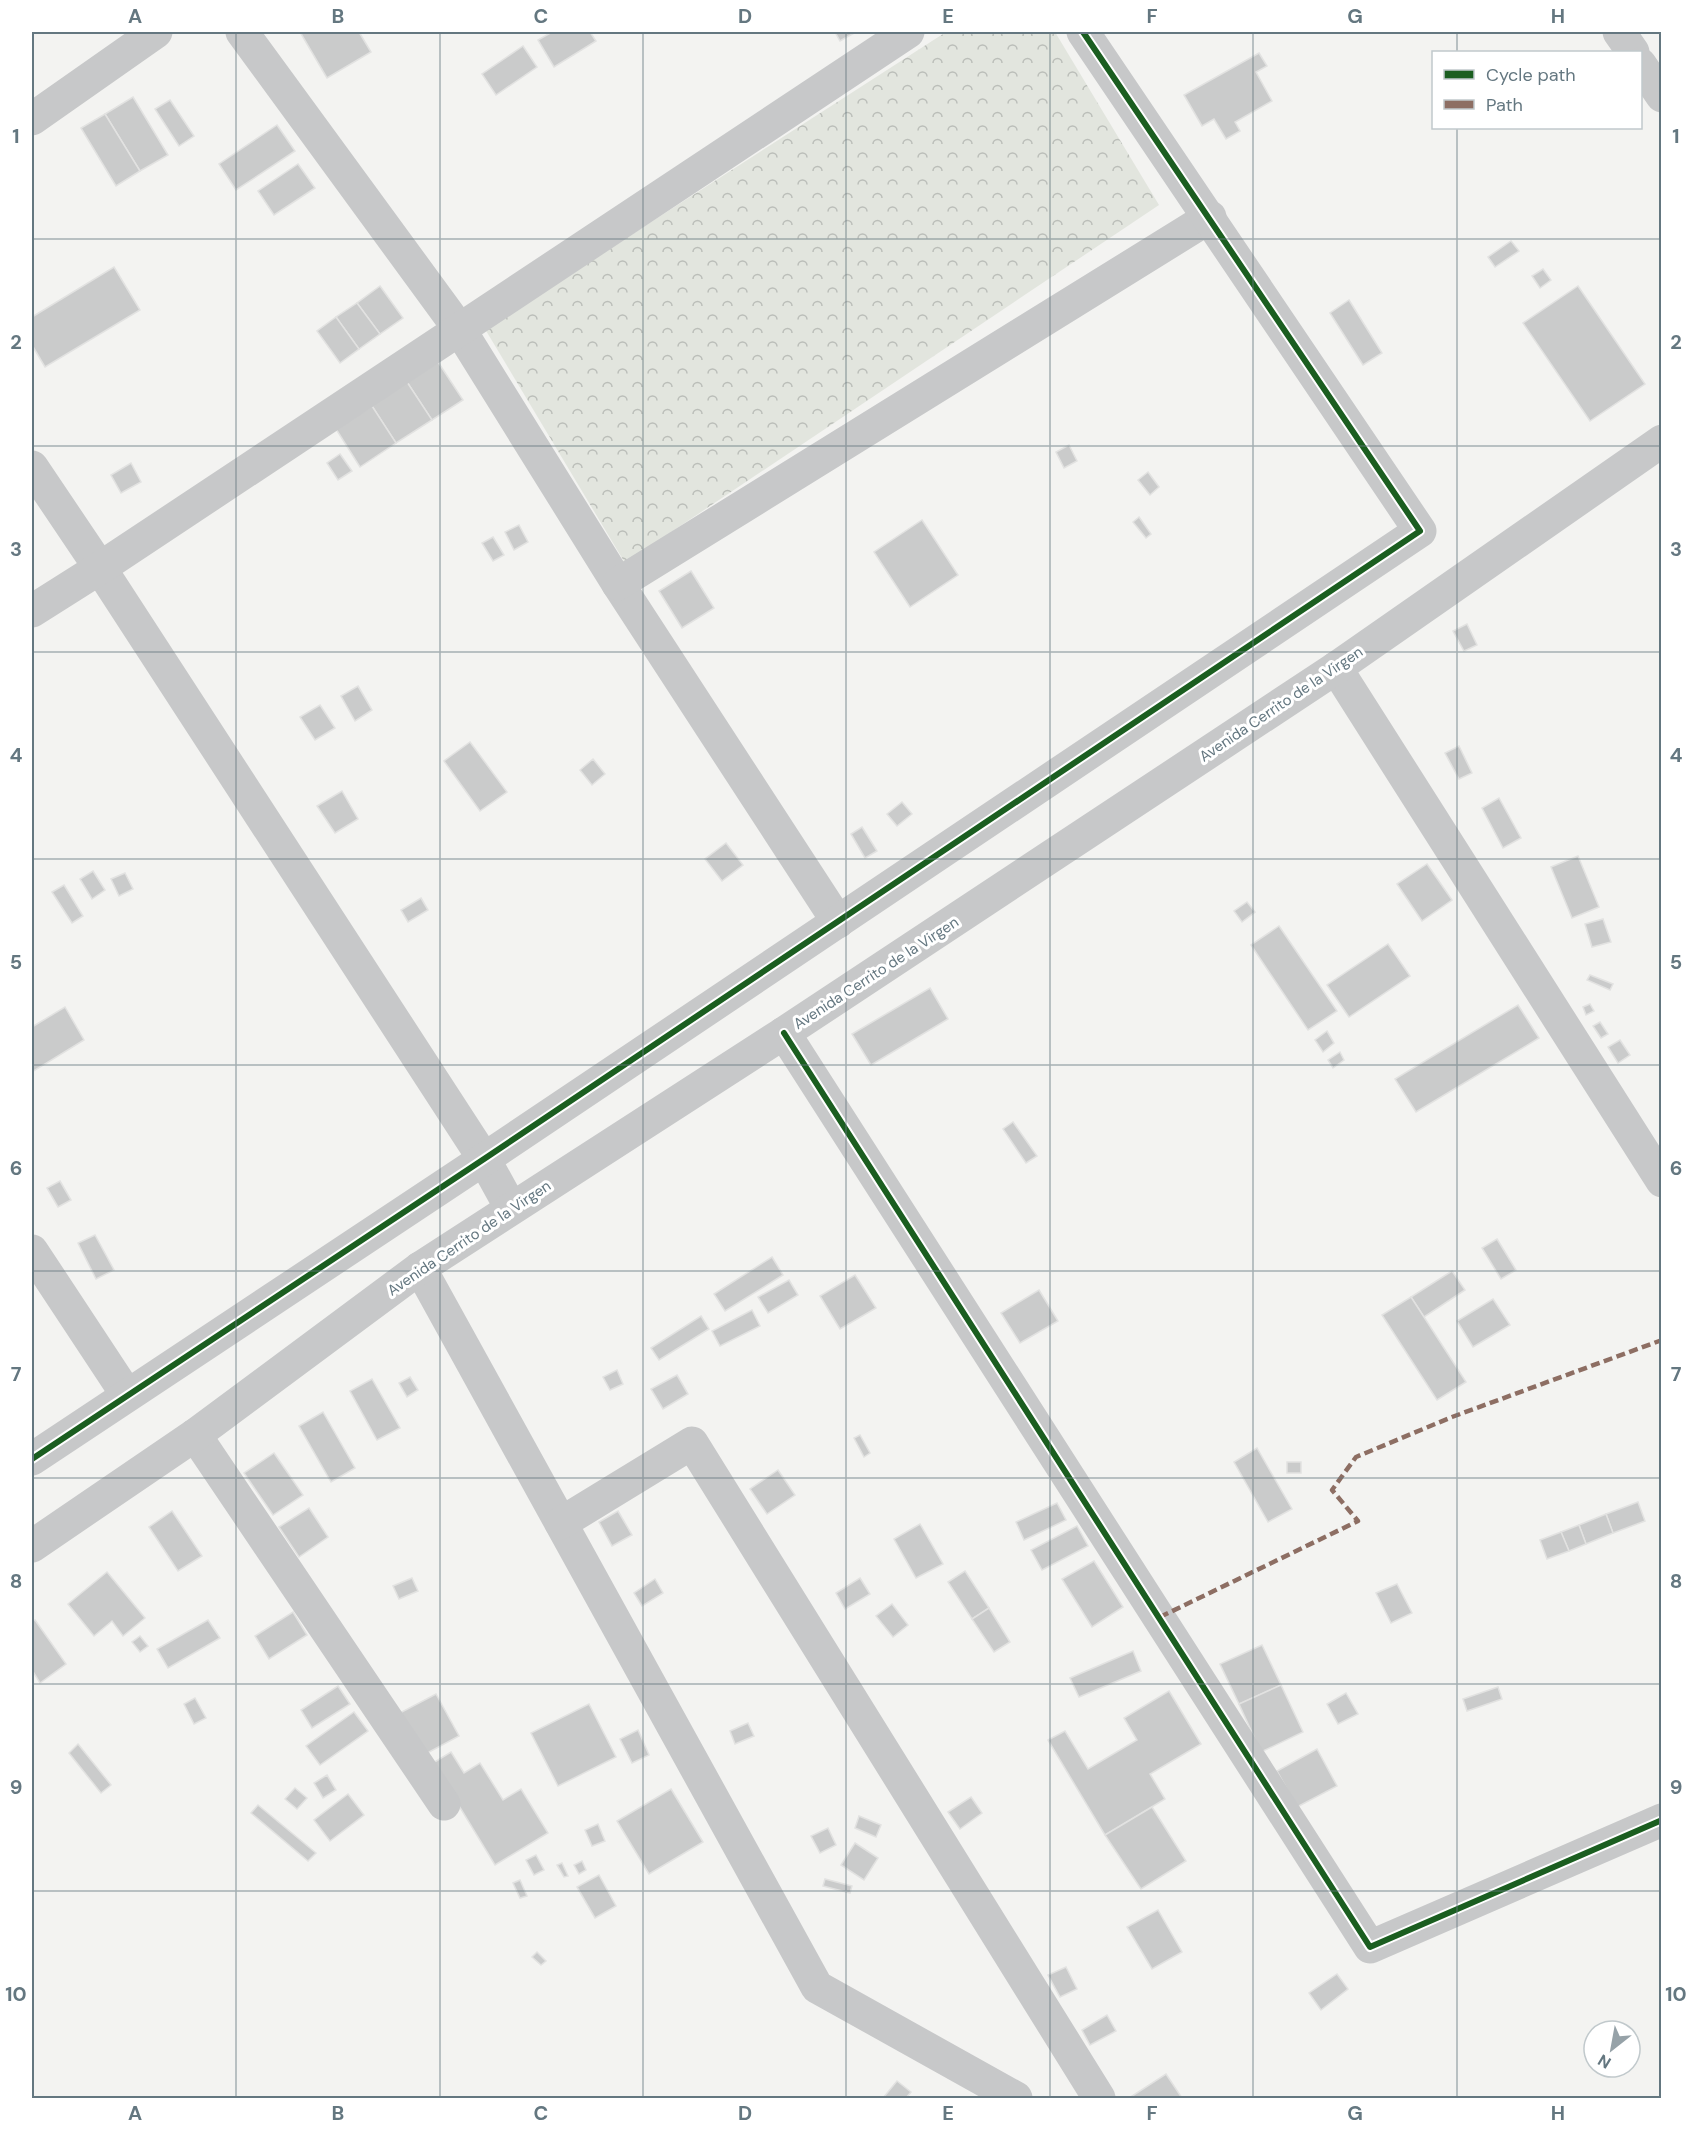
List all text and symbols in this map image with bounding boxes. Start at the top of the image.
text: A [128,3,142,29]
text: B [332,3,344,29]
text: C [534,3,548,29]
text: D [738,3,752,29]
text: E [942,3,954,29]
text: F [1146,3,1158,29]
text: G [1347,3,1363,29]
text: H [1551,3,1565,29]
legend [1432,51,1642,129]
text: Cycle path [1486,63,1576,87]
text: Path [1486,93,1523,117]
text: 1 [12,123,20,149]
text: 1 [1672,123,1680,149]
text: 2 [10,329,22,355]
text: 2 [1670,329,1682,355]
text: 3 [10,536,22,562]
text: 3 [1670,536,1682,562]
street label: Avenida Cerrito de la Virgen [1195,642,1367,766]
text: 4 [10,742,23,768]
text: 4 [1670,742,1683,768]
street label: Avenida Cerrito de la Virgen [790,912,962,1034]
text: 5 [10,949,22,975]
text: 5 [1670,949,1682,975]
text: 6 [10,1155,22,1181]
text: 6 [1670,1155,1682,1181]
street label: Avenida Cerrito de la Virgen [383,1176,555,1300]
text: 7 [11,1361,22,1387]
text: 7 [1671,1361,1682,1387]
text: 8 [10,1568,22,1594]
text: 8 [1670,1568,1682,1594]
text: 9 [10,1774,22,1800]
text: 9 [1670,1774,1682,1800]
text: 10 [5,1981,27,2007]
text: 10 [1665,1981,1687,2007]
north arrow [1582,2019,1642,2079]
text: N [1594,2049,1615,2073]
text: A [128,2100,142,2126]
text: B [332,2100,344,2126]
text: C [534,2100,548,2126]
text: D [738,2100,752,2126]
text: E [942,2100,954,2126]
text: F [1146,2100,1158,2126]
text: G [1347,2100,1363,2126]
text: H [1551,2100,1565,2126]

